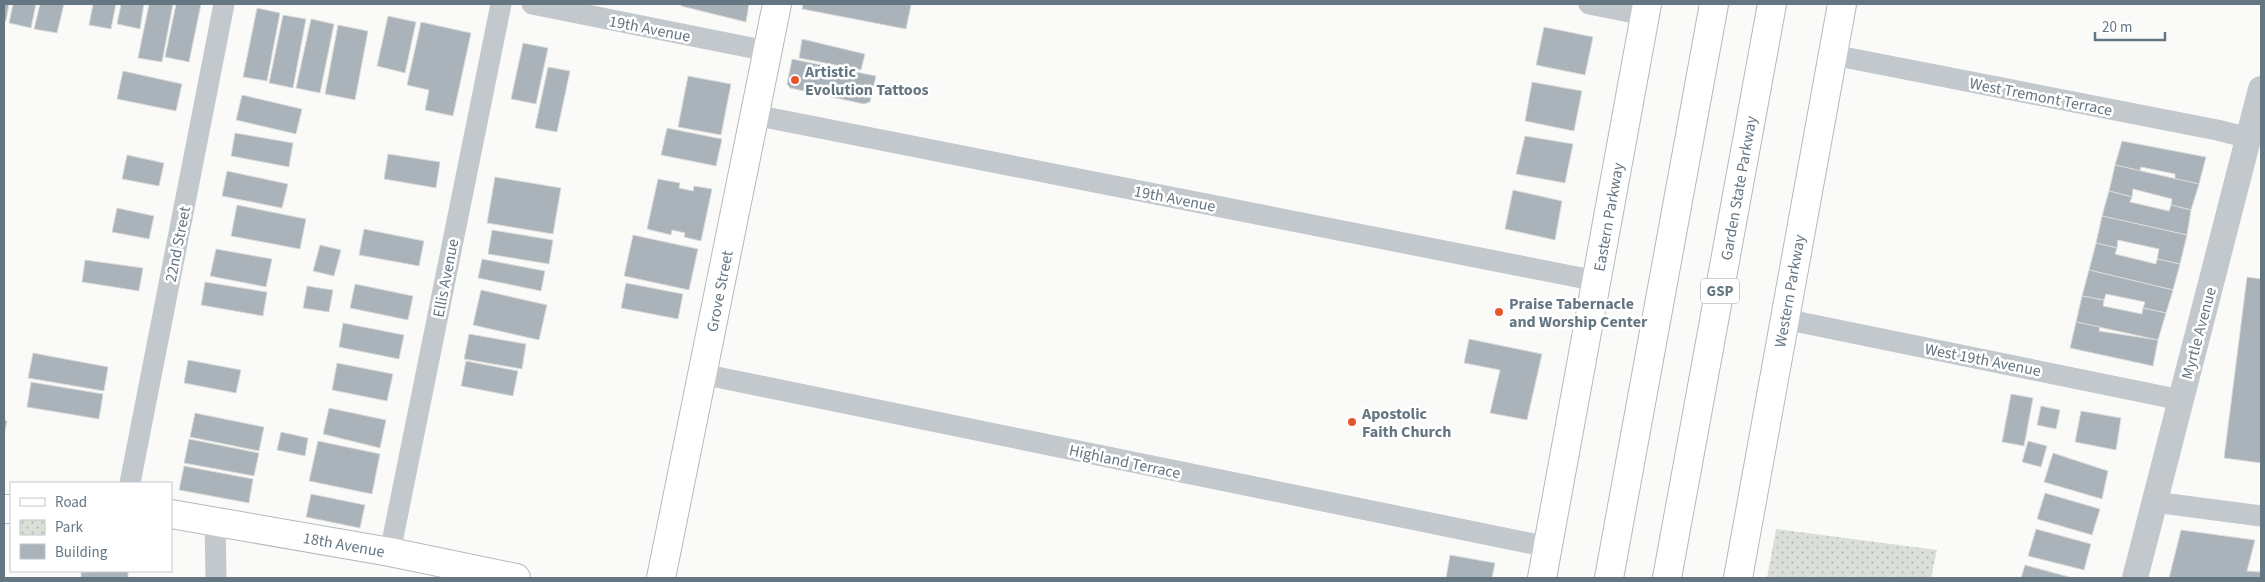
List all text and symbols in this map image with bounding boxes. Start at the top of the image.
street label: 19th Avenue [607,10,692,48]
scale bar [2095,10,2165,42]
text: 20 m [2102,17,2132,38]
place label: Artistic Evolution Tattoos [804,61,929,101]
street label: West Tremont Terrace [1967,72,2114,122]
marker: Artistic Evolution Tattoos [789,74,801,86]
street label: Garden State Parkway [1715,114,1763,262]
street label: Eastern Parkway [1589,160,1629,273]
street label: 19th Avenue [1132,180,1217,218]
street label: 22nd Street [160,204,196,284]
street label: Western Parkway [1769,232,1811,349]
street label: Ellis Avenue [428,237,464,319]
street label: Grove Street [701,248,739,334]
road number: GSP [1701,278,1739,304]
street label: Myrtle Avenue [2176,285,2222,382]
place label: Praise Tabernacle and Worship Center [1509,293,1648,333]
marker: Praise Tabernacle and Worship Center [1493,306,1505,318]
street label: West 19th Avenue [1923,338,2043,382]
place label: Apostolic Faith Church [1361,403,1451,443]
marker: Apostolic Faith Church [1346,416,1358,428]
street label: Highland Terrace [1067,439,1183,485]
legend [10,482,172,572]
text: Road [55,492,87,513]
text: Park [55,517,84,538]
street label: 18th Avenue [301,527,386,563]
text: Building [55,542,108,563]

